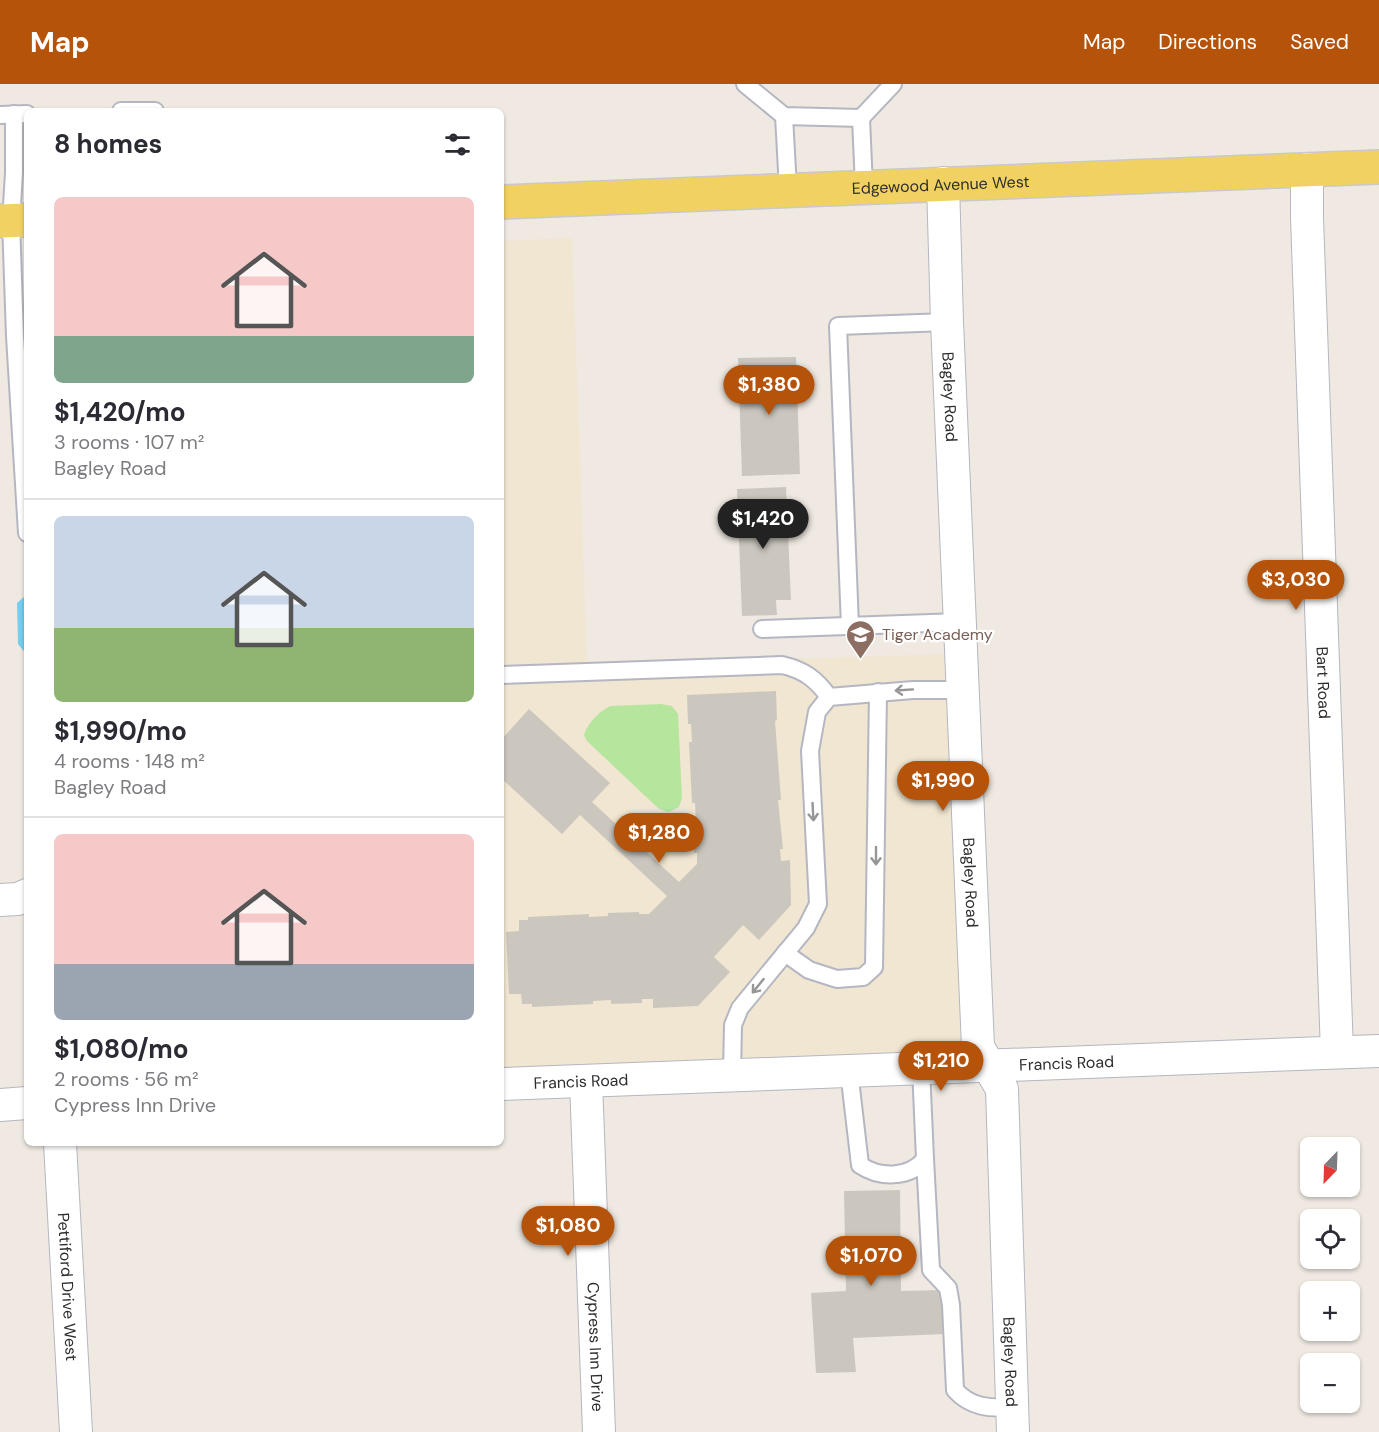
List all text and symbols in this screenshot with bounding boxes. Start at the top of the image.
text: Map [30,24,90,61]
text: Map [1083,28,1125,56]
text: Directions [1158,28,1257,56]
text: Saved [1290,28,1349,56]
text: 8 homes [54,127,162,161]
icon: filters [441,128,474,161]
street label: Edgewood Avenue West [851,171,1030,199]
icon: home [210,236,318,344]
street label: Bagley Road [937,351,962,442]
pin: $1,380 [720,365,818,416]
text: $1,380 [737,371,801,397]
text: $1,420/mo [54,395,186,429]
text: 3 rooms · 107 m² [54,429,204,455]
text: Bagley Road [54,455,167,481]
pin: $1,420 [714,499,812,550]
text: $1,420 [732,505,794,531]
icon: home [210,555,318,663]
pin: $3,030 [1247,560,1345,611]
text: $3,030 [1261,566,1331,592]
school or university icon: Tiger Academy [845,618,877,660]
place label: Tiger Academy [882,624,993,645]
street label: Bart Road [1311,646,1335,719]
one-way arrow [895,685,915,696]
text: $1,990/mo [54,714,187,748]
text: 4 rooms · 148 m² [54,748,205,774]
pin: $1,990 [894,761,992,812]
text: $1,990 [911,767,975,793]
text: Bagley Road [54,774,167,800]
one-way arrow [807,801,818,821]
pin: $1,280 [610,813,708,864]
text: $1,280 [628,819,690,845]
street label: Bagley Road [958,837,983,928]
one-way arrow [870,845,882,865]
icon: home [210,873,318,981]
one-way arrow [751,978,764,994]
text: $1,080/mo [54,1032,189,1066]
pin: $1,210 [892,1041,990,1092]
text: $1,210 [912,1047,970,1073]
street label: Francis Road [1019,1051,1114,1076]
text: 2 rooms · 56 m² [54,1066,199,1092]
street label: Francis Road [533,1069,629,1094]
text: Cypress Inn Drive [54,1092,216,1118]
north arrow [1300,1137,1360,1197]
map controls [1300,1137,1360,1413]
pin: $1,080 [519,1206,617,1257]
button: locate [1300,1209,1360,1269]
street label: Pettiford Drive West [53,1212,82,1362]
text: $1,080 [535,1212,601,1238]
pin: $1,070 [822,1236,920,1287]
text: $1,070 [840,1242,902,1268]
button: + [1300,1281,1360,1341]
street label: Cypress Inn Drive [582,1282,608,1412]
street label: Bagley Road [998,1316,1022,1407]
button: − [1300,1353,1360,1413]

